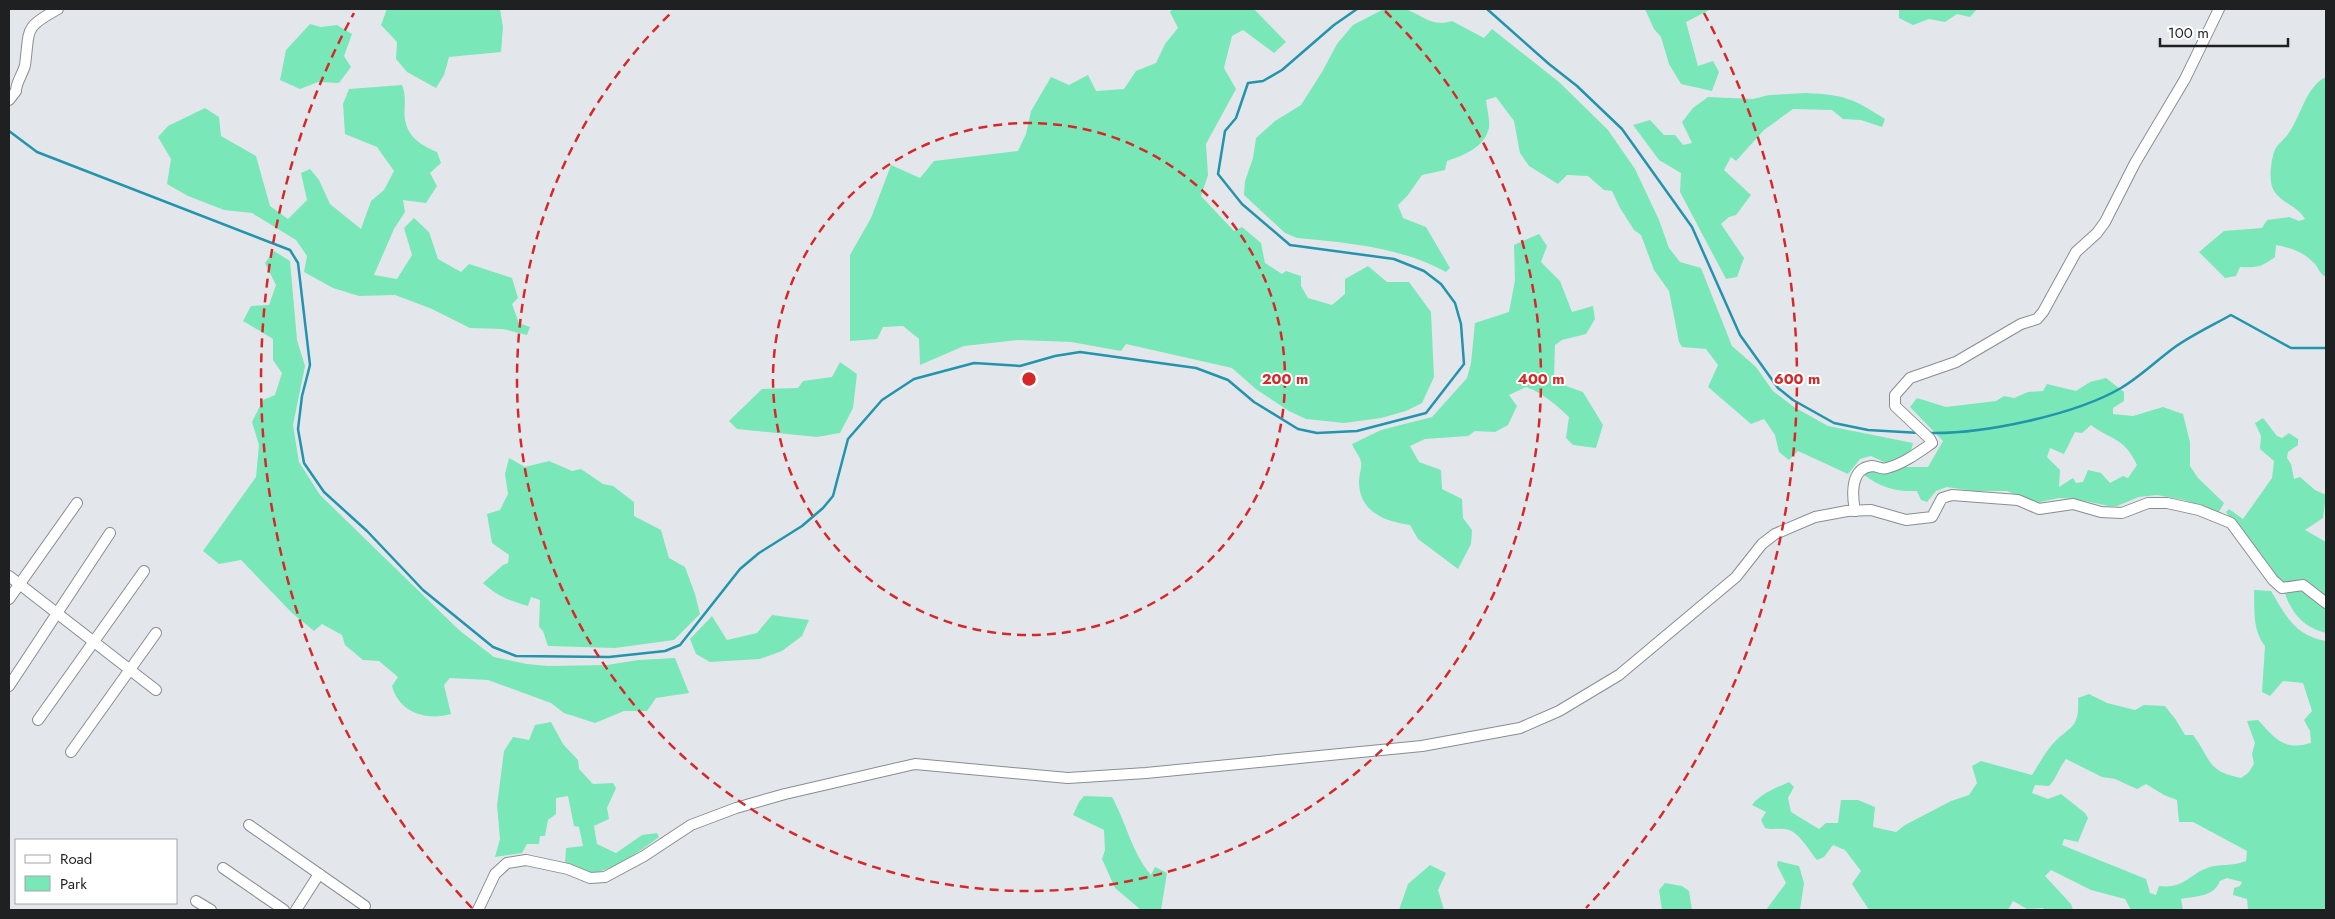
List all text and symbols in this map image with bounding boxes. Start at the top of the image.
scale bar [2160,15,2288,47]
text: 100 m [2168,22,2209,44]
text: 200 m [1262,368,1308,390]
text: 400 m [1517,368,1565,390]
text: 600 m [1774,368,1820,390]
centre of rings [1020,370,1038,388]
legend [15,839,178,904]
text: Road [60,848,92,870]
text: Park [60,873,87,895]

